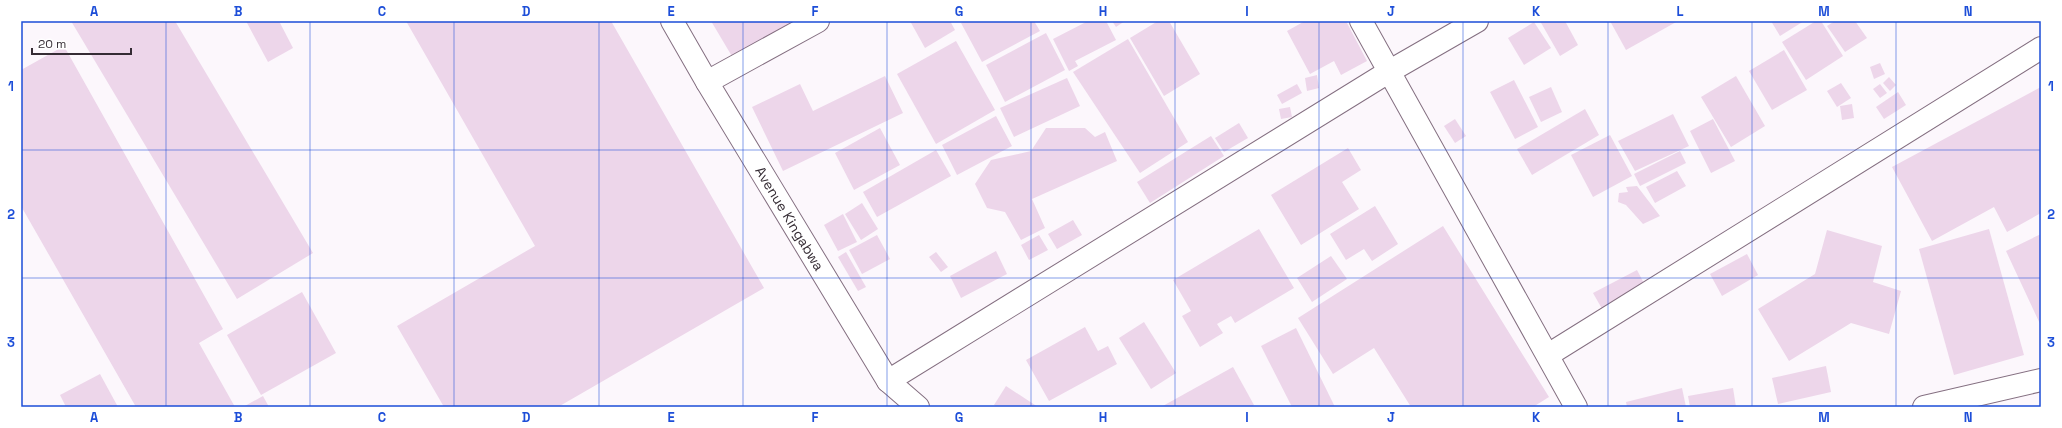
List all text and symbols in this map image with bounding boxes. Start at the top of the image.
text: A [90,3,99,20]
text: B [234,3,243,20]
text: C [378,3,386,20]
text: D [522,3,531,20]
text: E [667,3,675,20]
text: F [812,3,819,20]
text: G [955,3,963,20]
text: H [1099,3,1107,20]
text: I [1245,3,1249,20]
text: J [1387,3,1395,20]
text: K [1532,3,1541,20]
text: L [1676,3,1684,20]
text: M [1818,3,1830,20]
text: N [1964,3,1972,20]
scale bar [32,30,131,56]
text: 20 m [38,36,66,52]
text: 1 [8,78,14,95]
text: 1 [2048,78,2054,95]
street label: Avenue Kingabwa [751,163,828,274]
text: 2 [7,206,15,223]
text: 2 [2047,206,2055,223]
text: 3 [7,334,15,351]
text: 3 [2047,334,2055,351]
text: A [90,409,99,426]
text: B [234,409,243,426]
text: C [378,409,386,426]
text: D [522,409,531,426]
text: E [667,409,675,426]
text: F [812,409,819,426]
text: G [955,409,963,426]
text: H [1099,409,1107,426]
text: I [1245,409,1249,426]
text: J [1387,409,1395,426]
text: K [1532,409,1541,426]
text: L [1676,409,1684,426]
text: M [1818,409,1830,426]
text: N [1964,409,1972,426]

